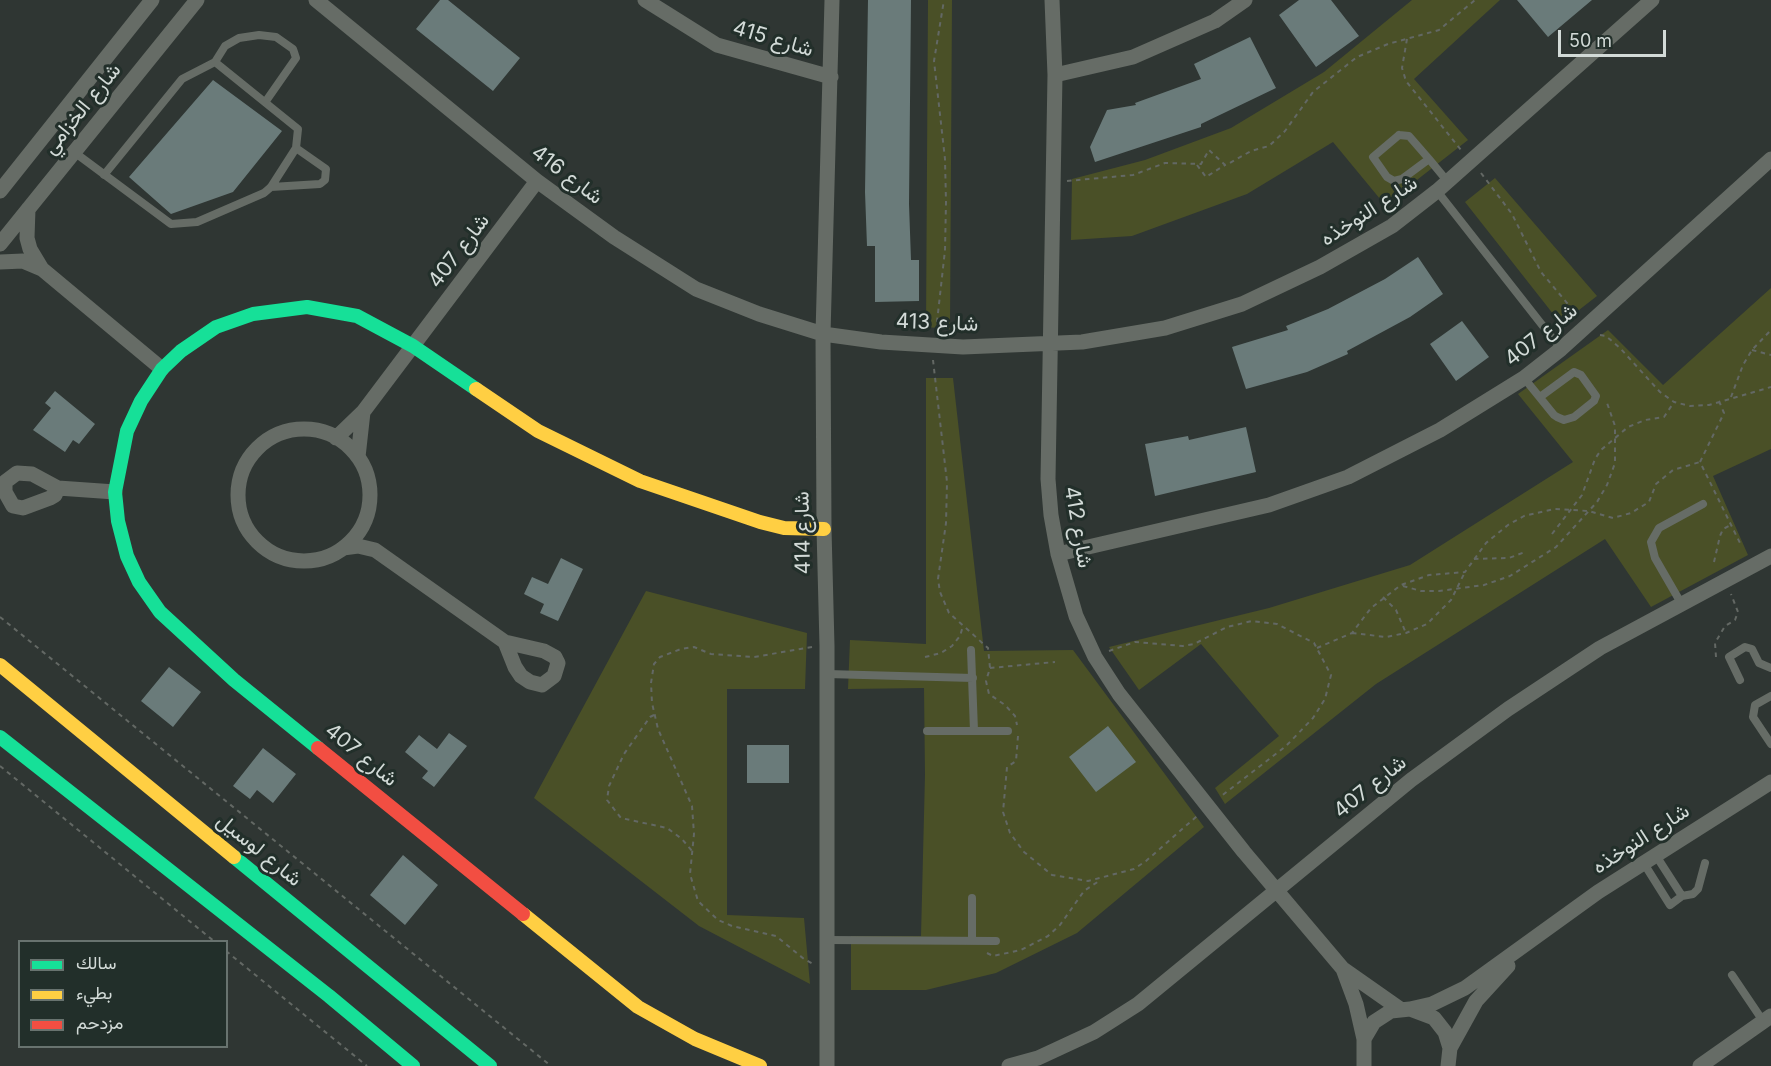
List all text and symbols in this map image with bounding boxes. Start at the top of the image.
street label: شارع 415 [730,16,816,62]
scale bar [1561,18,1669,56]
text: 50 m [1569,30,1612,51]
street label: شارع الخزامي [38,58,126,160]
street label: شارع 416 [526,140,608,210]
street label: شارع النوخذه [1316,170,1422,252]
street label: شارع 407 [423,209,495,293]
street label: شارع 407 [1499,298,1583,372]
street label: شارع 413 [895,309,979,337]
street label: شارع 412 [1058,484,1098,570]
street label: شارع 414 [790,491,816,575]
street label: شارع 407 [319,718,403,792]
street label: شارع 407 [1328,750,1412,824]
street label: شارع النوخذه [1588,798,1694,880]
street label: شارع لوسيل [211,808,307,892]
legend [18,940,228,1048]
text: سالك [76,952,116,973]
text: بطيء [76,982,112,1003]
text: مزدحم [76,1012,123,1033]

